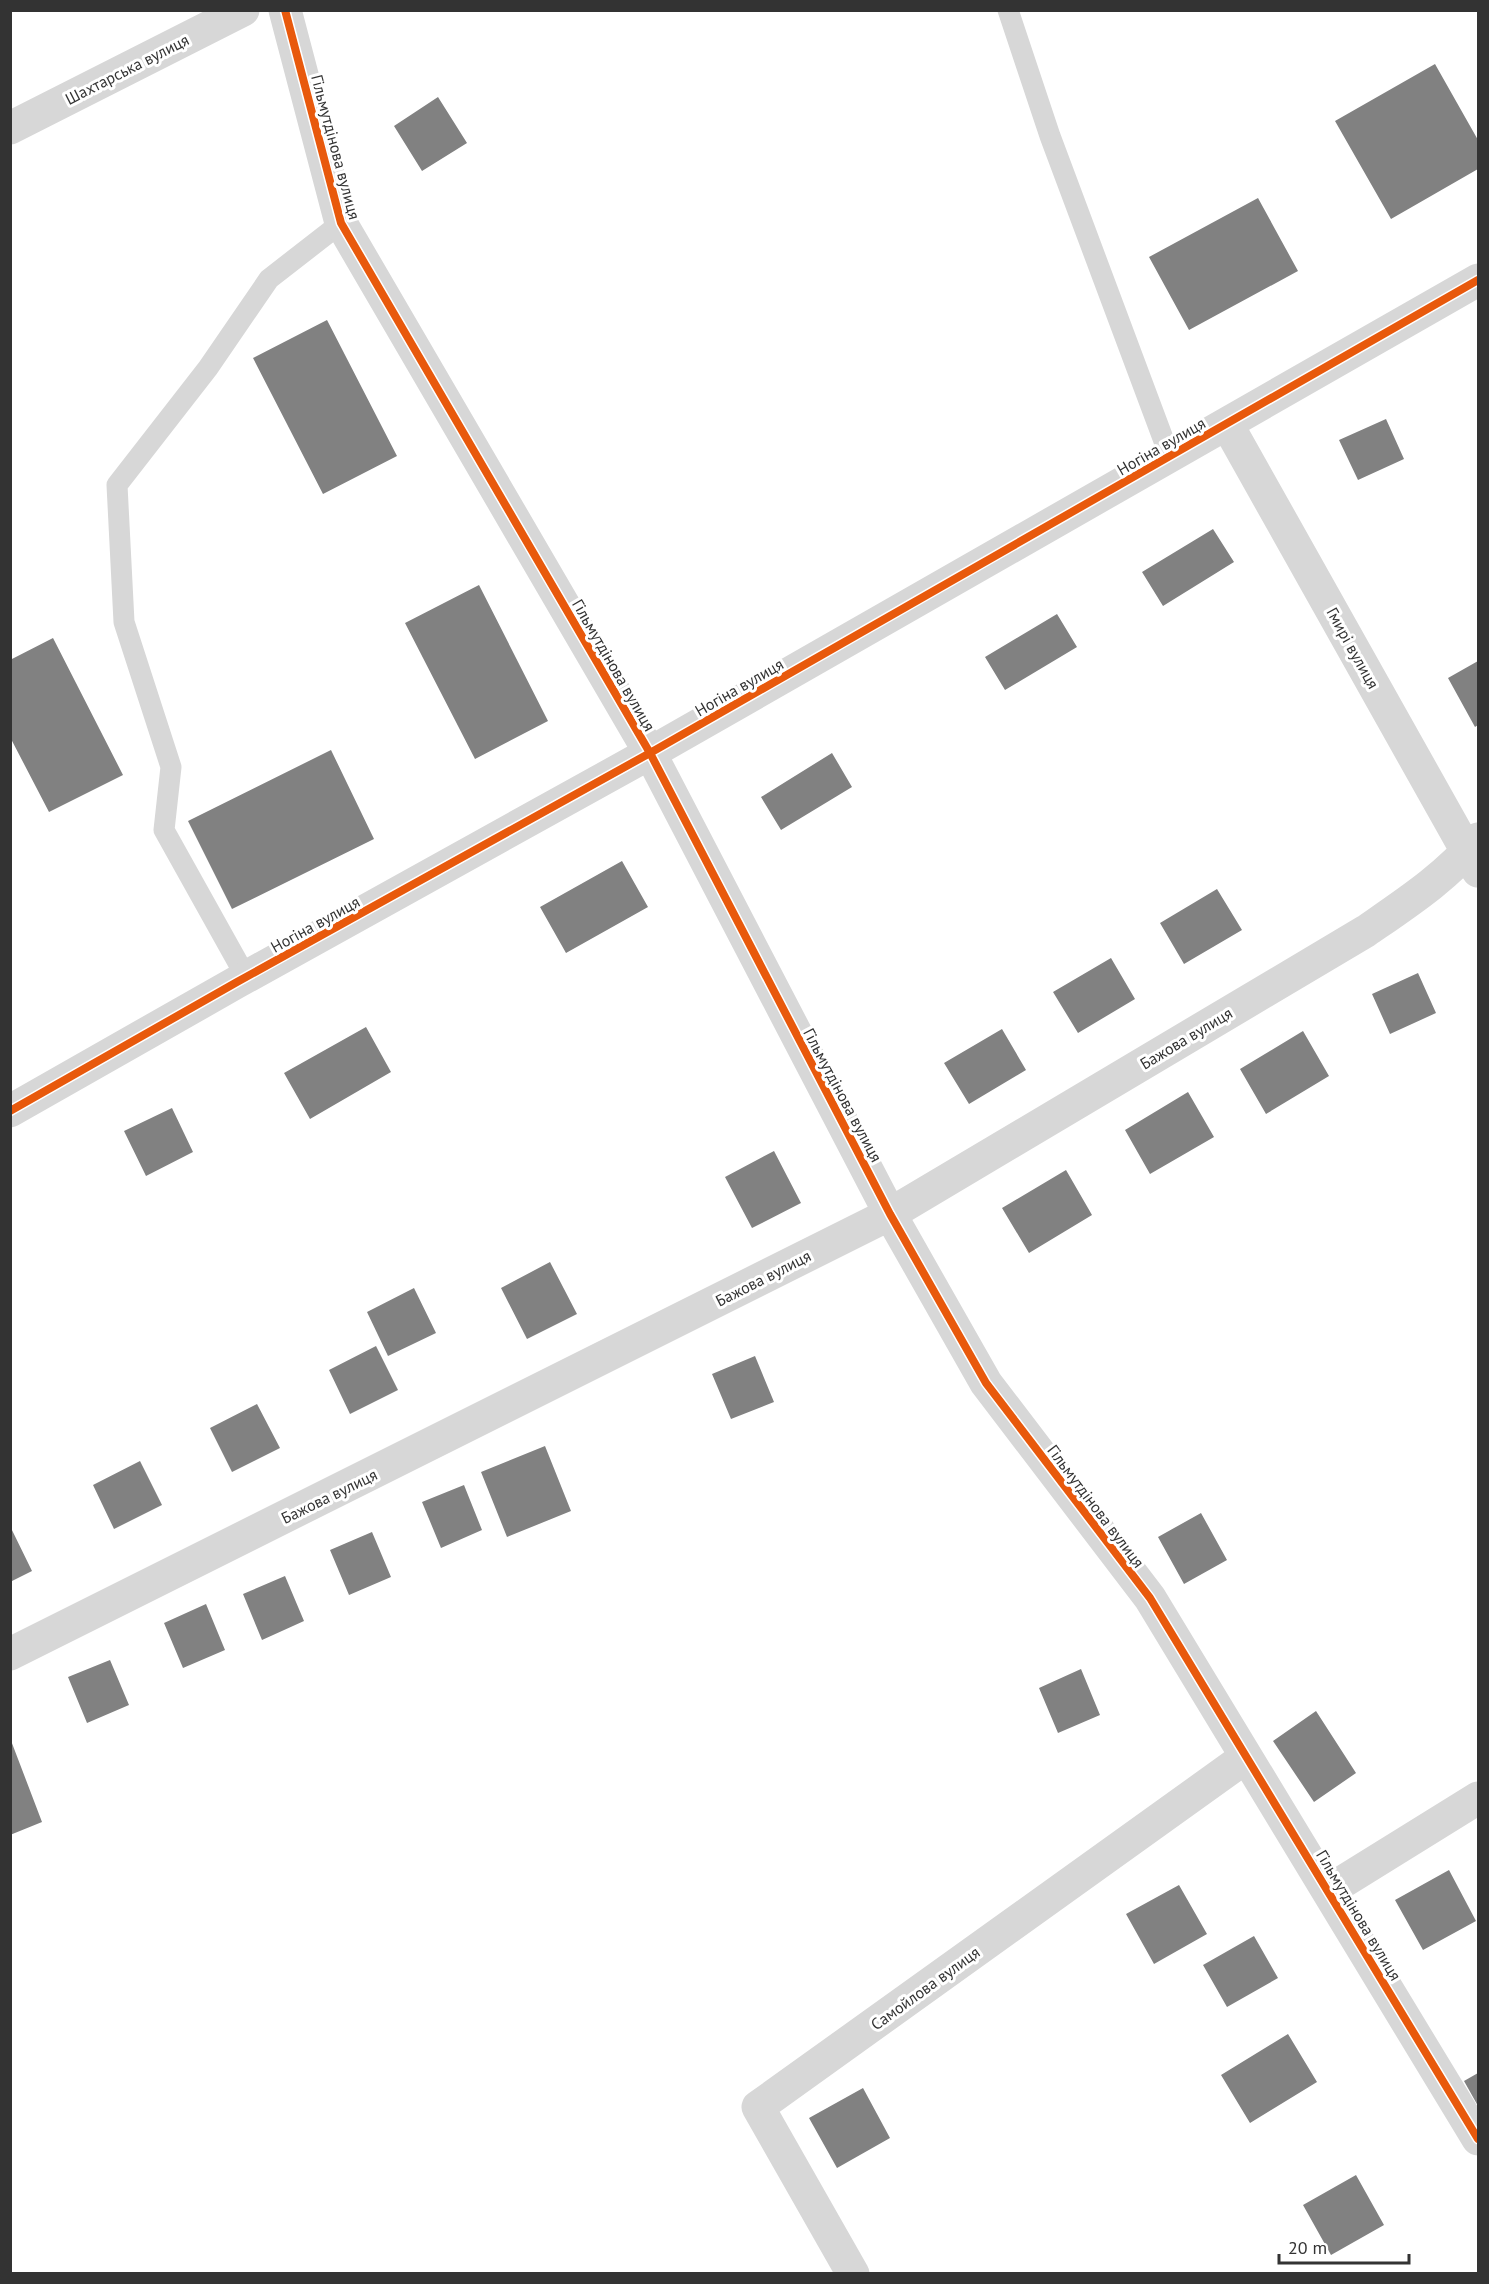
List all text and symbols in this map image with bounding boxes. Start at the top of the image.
street label: Шахтарська вулиця [62,29,192,109]
street label: Гільмутдінова вулиця [307,72,365,222]
street label: Ногіна вулиця [1113,413,1209,479]
street label: Гільмутдінова вулиця [568,595,660,735]
street label: Гмирі вулиця [1322,604,1384,692]
street label: Ногіна вулиця [691,654,787,720]
street label: Ногіна вулиця [267,891,363,957]
street label: Бажова вулиця [1136,1003,1236,1073]
street label: Гільмутдінова вулиця [799,1025,887,1165]
street label: Бажова вулиця [712,1245,814,1311]
street label: Гільмутдінова вулиця [1043,1440,1149,1572]
street label: Бажова вулиця [278,1464,380,1528]
street label: Гільмутдінова вулиця [1312,1846,1406,1984]
street label: Самойлова вулиця [867,1942,983,2034]
scale bar [1279,2227,1410,2265]
text: 20 m [1288,2236,1327,2259]

